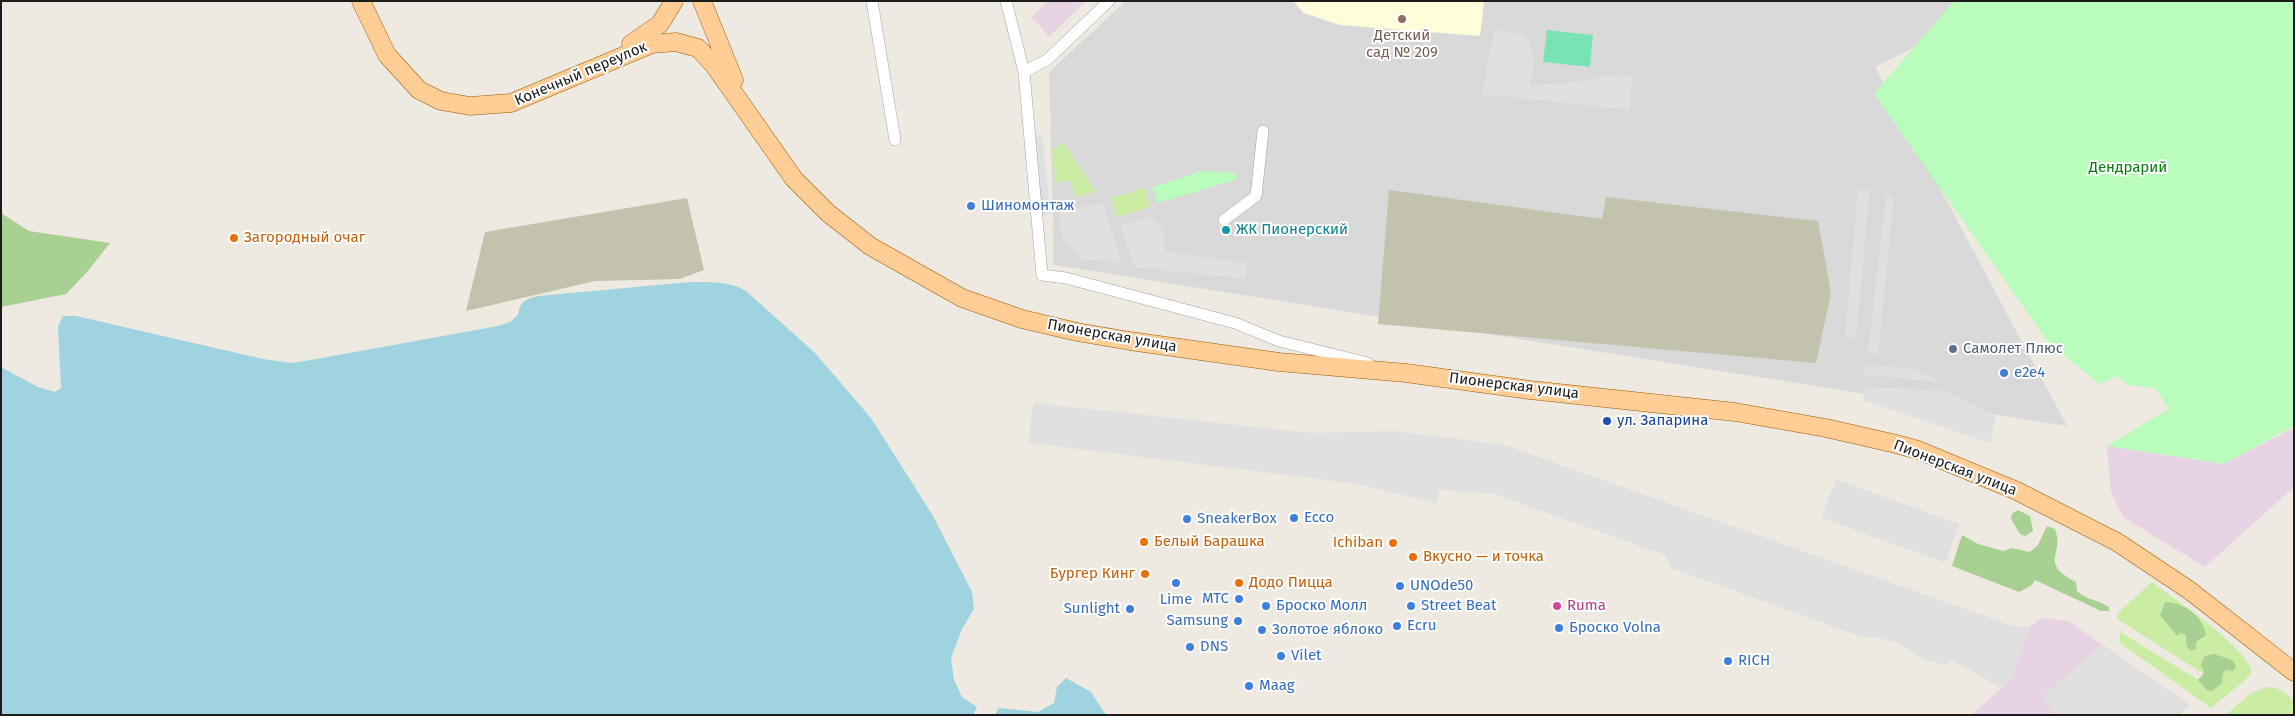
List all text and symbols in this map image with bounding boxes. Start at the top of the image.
marker: Детский сад № 209 [1396,13,1408,25]
place label: Детский сад № 209 [1366,27,1438,62]
street label: Конечный переулок [512,38,650,110]
park label: Дендрарий [2089,159,2167,177]
place label: Шиномонтаж [981,197,1074,215]
marker: Шиномонтаж [965,200,977,212]
place label: ЖК Пионерский [1236,221,1348,239]
marker: ЖК Пионерский [1220,224,1232,236]
place label: Загородный очаг [244,229,365,247]
marker: Загородный очаг [228,232,240,244]
street label: Пионерская улица [1046,316,1178,356]
place label: Самолет Плюс [1963,340,2063,358]
marker: Самолет Плюс [1947,343,1959,355]
place label: е2е4 [2014,364,2045,382]
marker: е2е4 [1998,367,2010,379]
street label: Пионерская улица [1448,369,1580,403]
place label: ул. Запарина [1617,412,1708,430]
marker: ул. Запарина [1601,415,1613,427]
street label: Пионерская улица [1891,436,2019,500]
place label: Ecco [1304,509,1334,527]
place label: SneakerBox [1197,510,1277,528]
marker: Ecco [1288,512,1300,524]
marker: SneakerBox [1181,513,1193,525]
place label: Белый Барашка [1154,533,1265,551]
place label: Ichiban [1333,534,1383,552]
marker: Белый Барашка [1138,536,1150,548]
marker: Ichiban [1387,537,1399,549]
place label: Вкусно — и точка [1423,548,1544,566]
marker: Вкусно — и точка [1407,551,1419,563]
place label: Бургер Кинг [1050,565,1135,583]
marker: Бургер Кинг [1139,568,1151,580]
place label: Додо Пицца [1249,574,1333,592]
marker: Lime [1170,577,1182,589]
marker: Додо Пицца [1233,577,1245,589]
place label: UNOde50 [1410,577,1473,595]
marker: UNOde50 [1394,580,1406,592]
place label: МТС [1202,590,1229,608]
place label: Lime [1160,591,1192,609]
marker: МТС [1233,593,1245,605]
place label: Броско Молл [1276,597,1367,615]
place label: Street Beat [1421,597,1496,615]
place label: Ruma [1567,597,1606,615]
place label: Sunlight [1064,600,1120,618]
marker: Броско Молл [1260,600,1272,612]
marker: Street Beat [1405,600,1417,612]
marker: Ruma [1551,600,1563,612]
marker: Sunlight [1124,603,1136,615]
place label: Samsung [1166,612,1228,630]
marker: Samsung [1232,615,1244,627]
place label: Ecru [1407,617,1436,635]
place label: Броско Volna [1569,619,1661,637]
marker: Ecru [1391,620,1403,632]
place label: Золотое яблоко [1272,621,1383,639]
marker: Броско Volna [1553,622,1565,634]
marker: Золотое яблоко [1256,624,1268,636]
place label: DNS [1200,638,1228,656]
marker: DNS [1184,641,1196,653]
place label: Vilet [1291,647,1321,665]
marker: Vilet [1275,650,1287,662]
place label: RICH [1738,652,1770,670]
marker: RICH [1722,655,1734,667]
place label: Maag [1259,677,1295,695]
marker: Maag [1243,680,1255,692]

